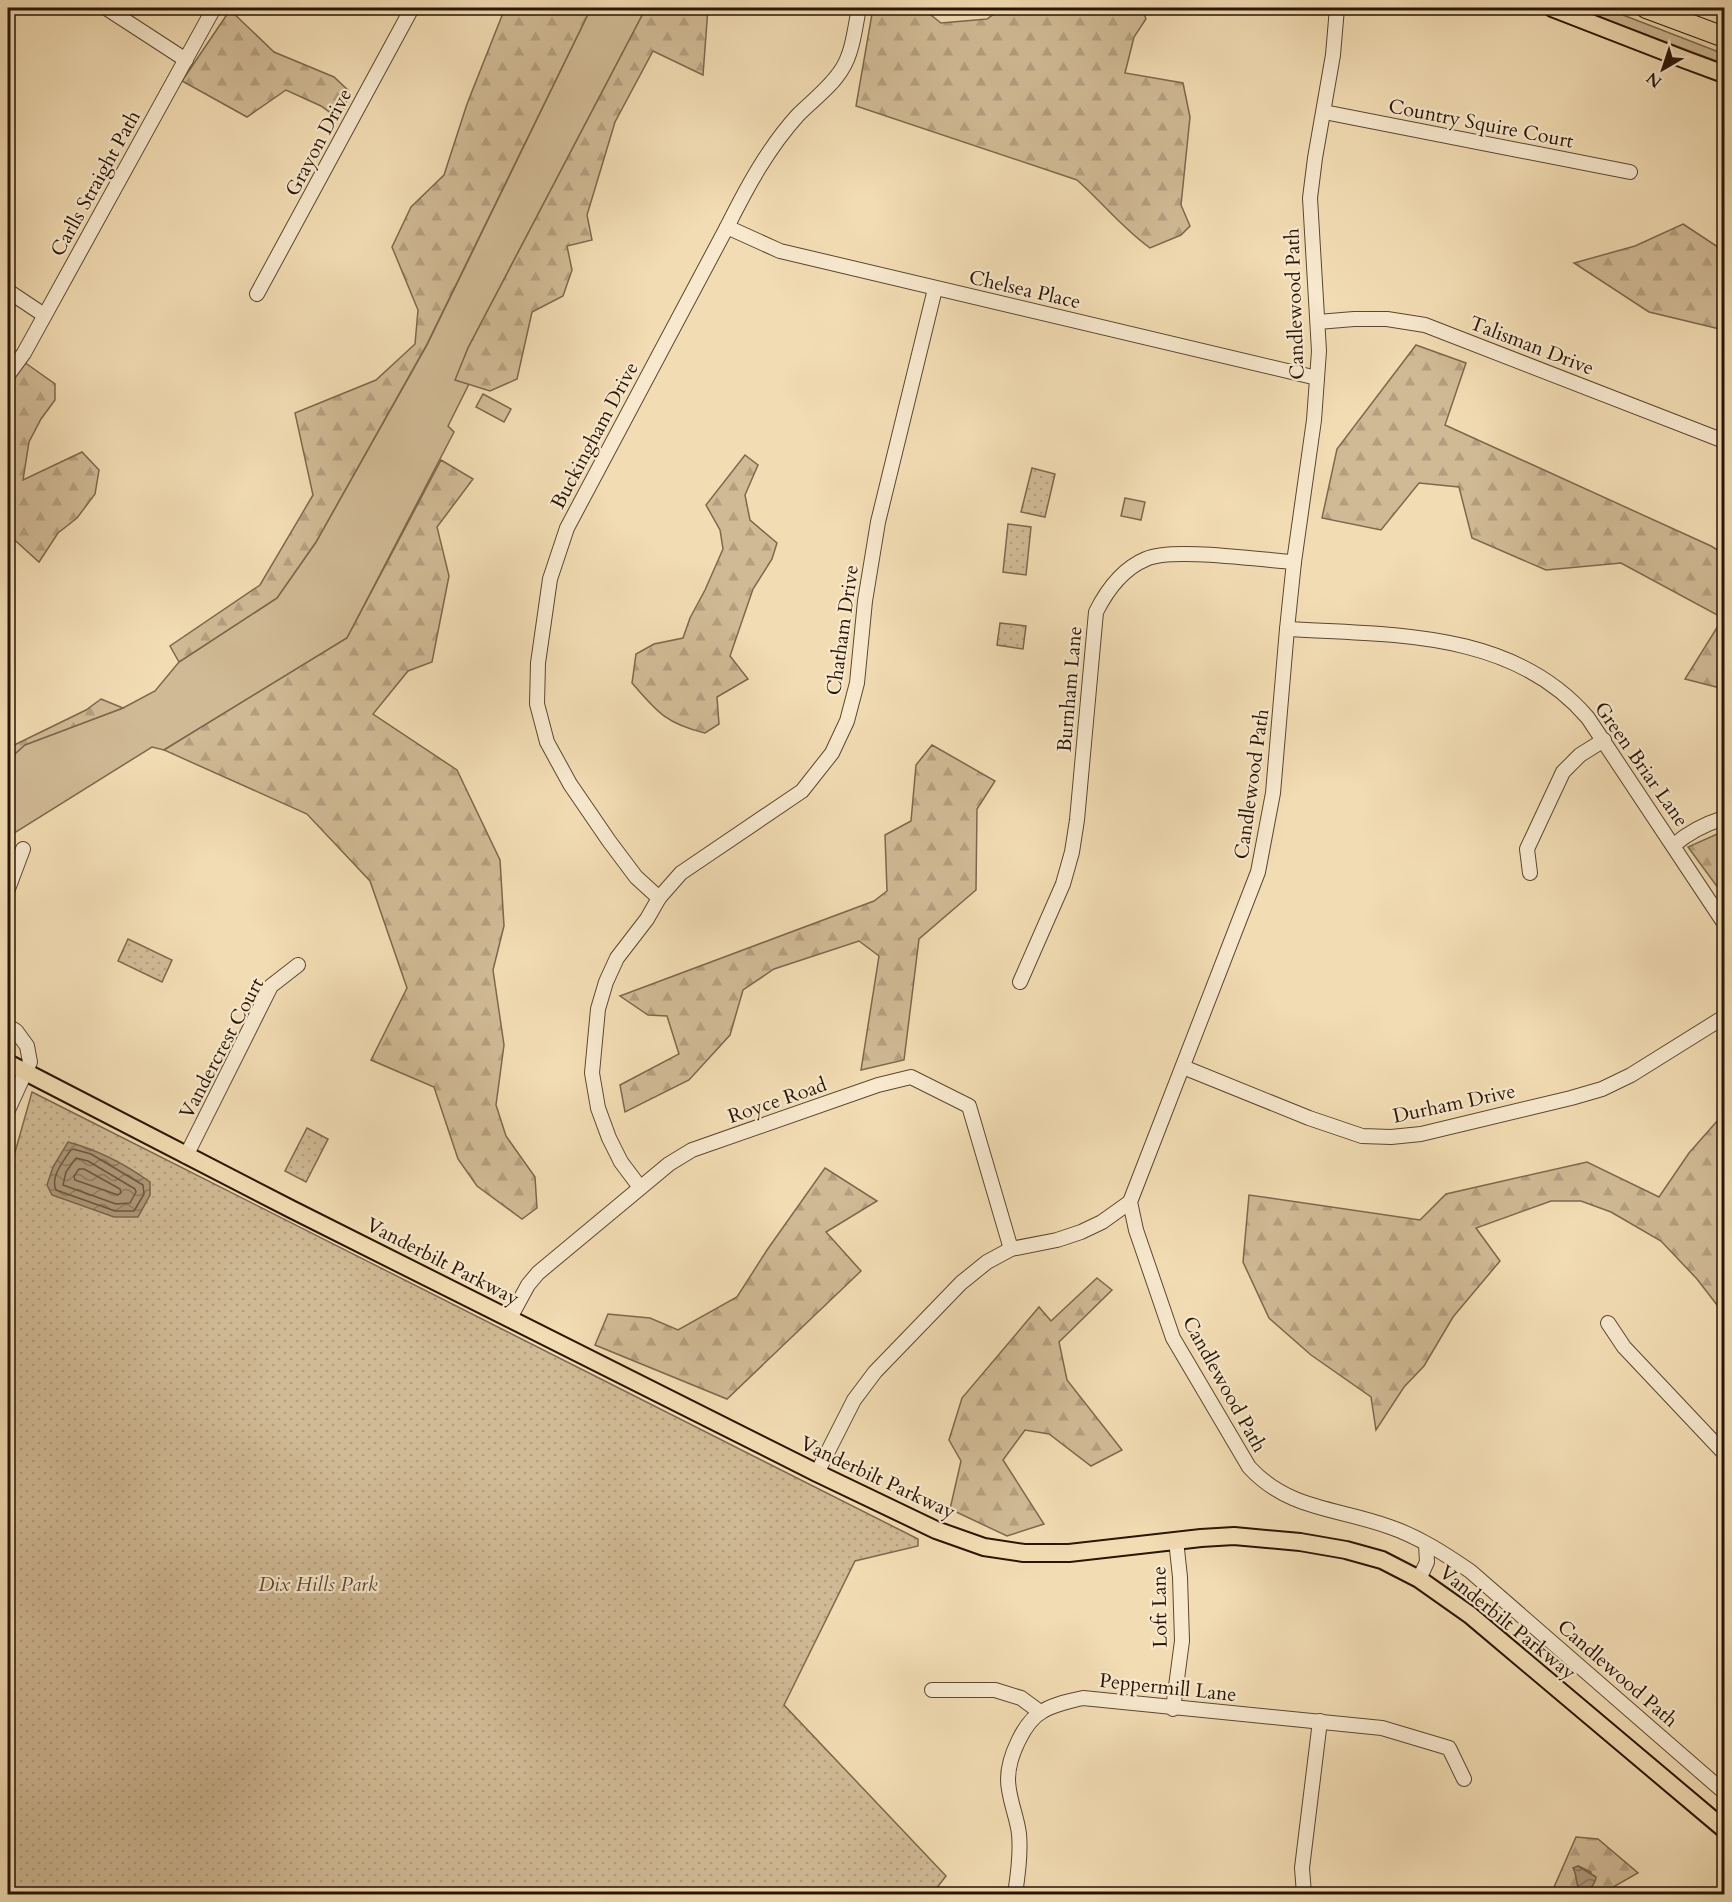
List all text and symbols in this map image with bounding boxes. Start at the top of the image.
north arrow [1633,39,1693,99]
text: N [1642,67,1667,93]
street label: Grayon Drive [279,84,358,201]
street label: Country Squire Court [1386,92,1576,155]
street label: Carlls Straight Path [44,105,147,261]
street label: Candlewood Path [1278,228,1311,380]
street label: Chelsea Place [966,264,1083,315]
street label: Talisman Drive [1466,309,1598,382]
street label: Buckingham Drive [544,357,645,513]
street label: Chatham Drive [820,563,865,697]
street label: Burnham Lane [1051,625,1088,753]
street label: Green Briar Lane [1588,696,1695,832]
street label: Candlewood Path [1228,707,1275,861]
street label: Vandercrest Court [173,972,270,1124]
street label: Royce Road [724,1071,830,1130]
street label: Durham Drive [1390,1077,1518,1130]
street label: Vanderbilt Parkway [362,1211,524,1312]
street label: Candlewood Path [1176,1311,1273,1457]
street label: Vanderbilt Parkway [796,1430,960,1525]
street label: Vanderbilt Parkway [1434,1559,1582,1686]
street label: Loft Lane [1145,1566,1174,1648]
park label: Dix Hills Park [258,1571,378,1598]
street label: Candlewood Path [1552,1613,1684,1733]
street label: Peppermill Lane [1098,1667,1238,1708]

